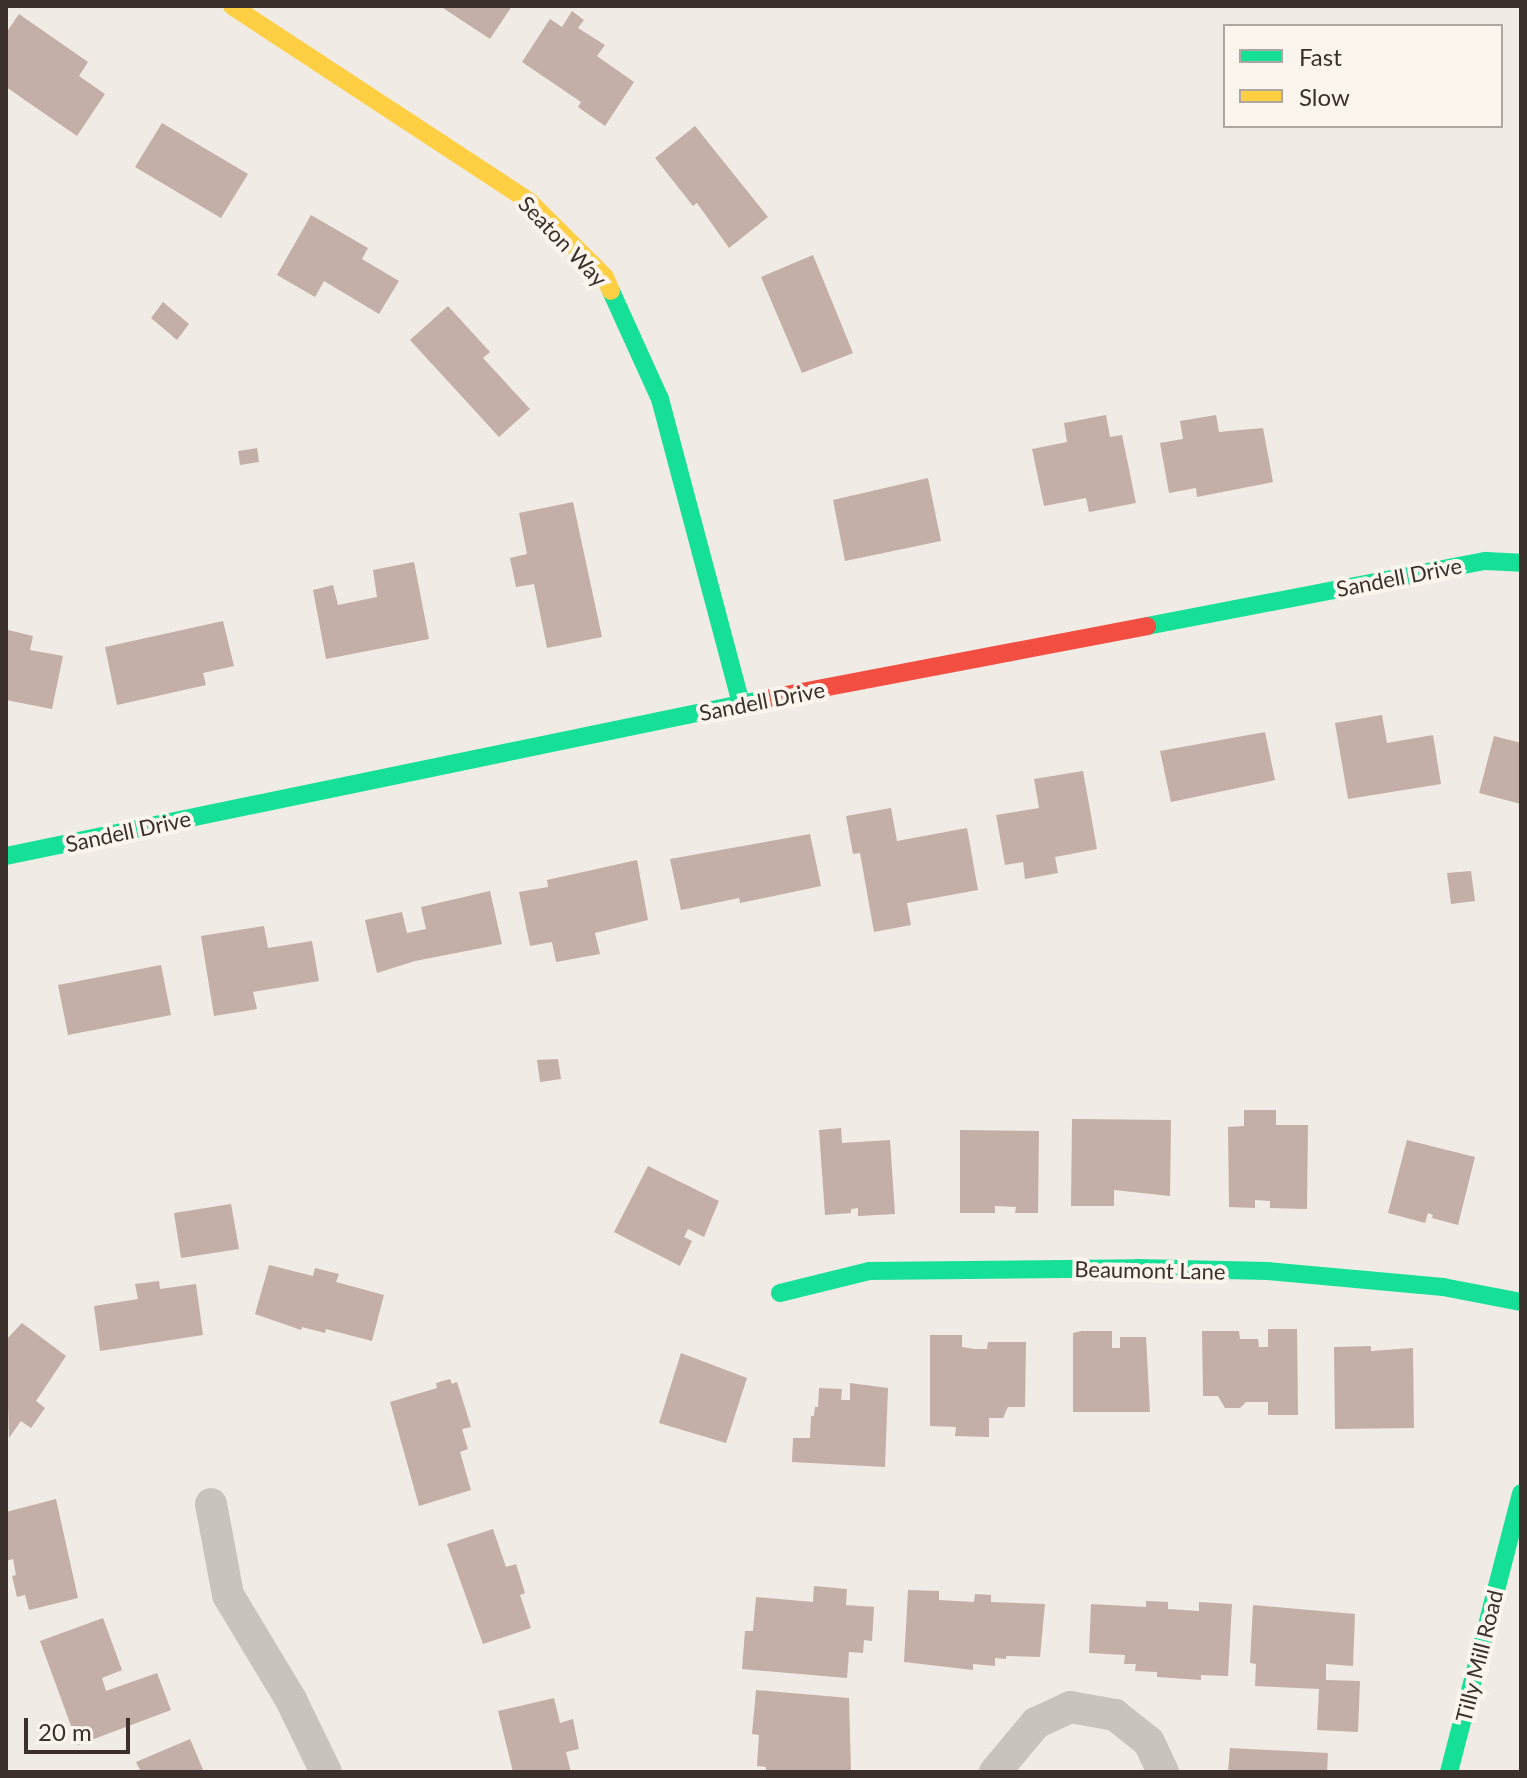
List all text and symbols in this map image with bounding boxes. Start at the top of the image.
legend [1223,24,1503,128]
text: Fast [1299,42,1342,71]
text: Slow [1299,82,1350,111]
street label: Seaton Way [513,190,613,292]
street label: Sandell Drive [1334,552,1464,602]
street label: Sandell Drive [697,676,827,726]
street label: Sandell Drive [63,805,193,857]
street label: Beaumont Lane [1074,1255,1226,1285]
street label: Tilly Mill Road [1450,1587,1508,1725]
scale bar [28,1702,134,1752]
text: 20 m [38,1717,92,1746]

